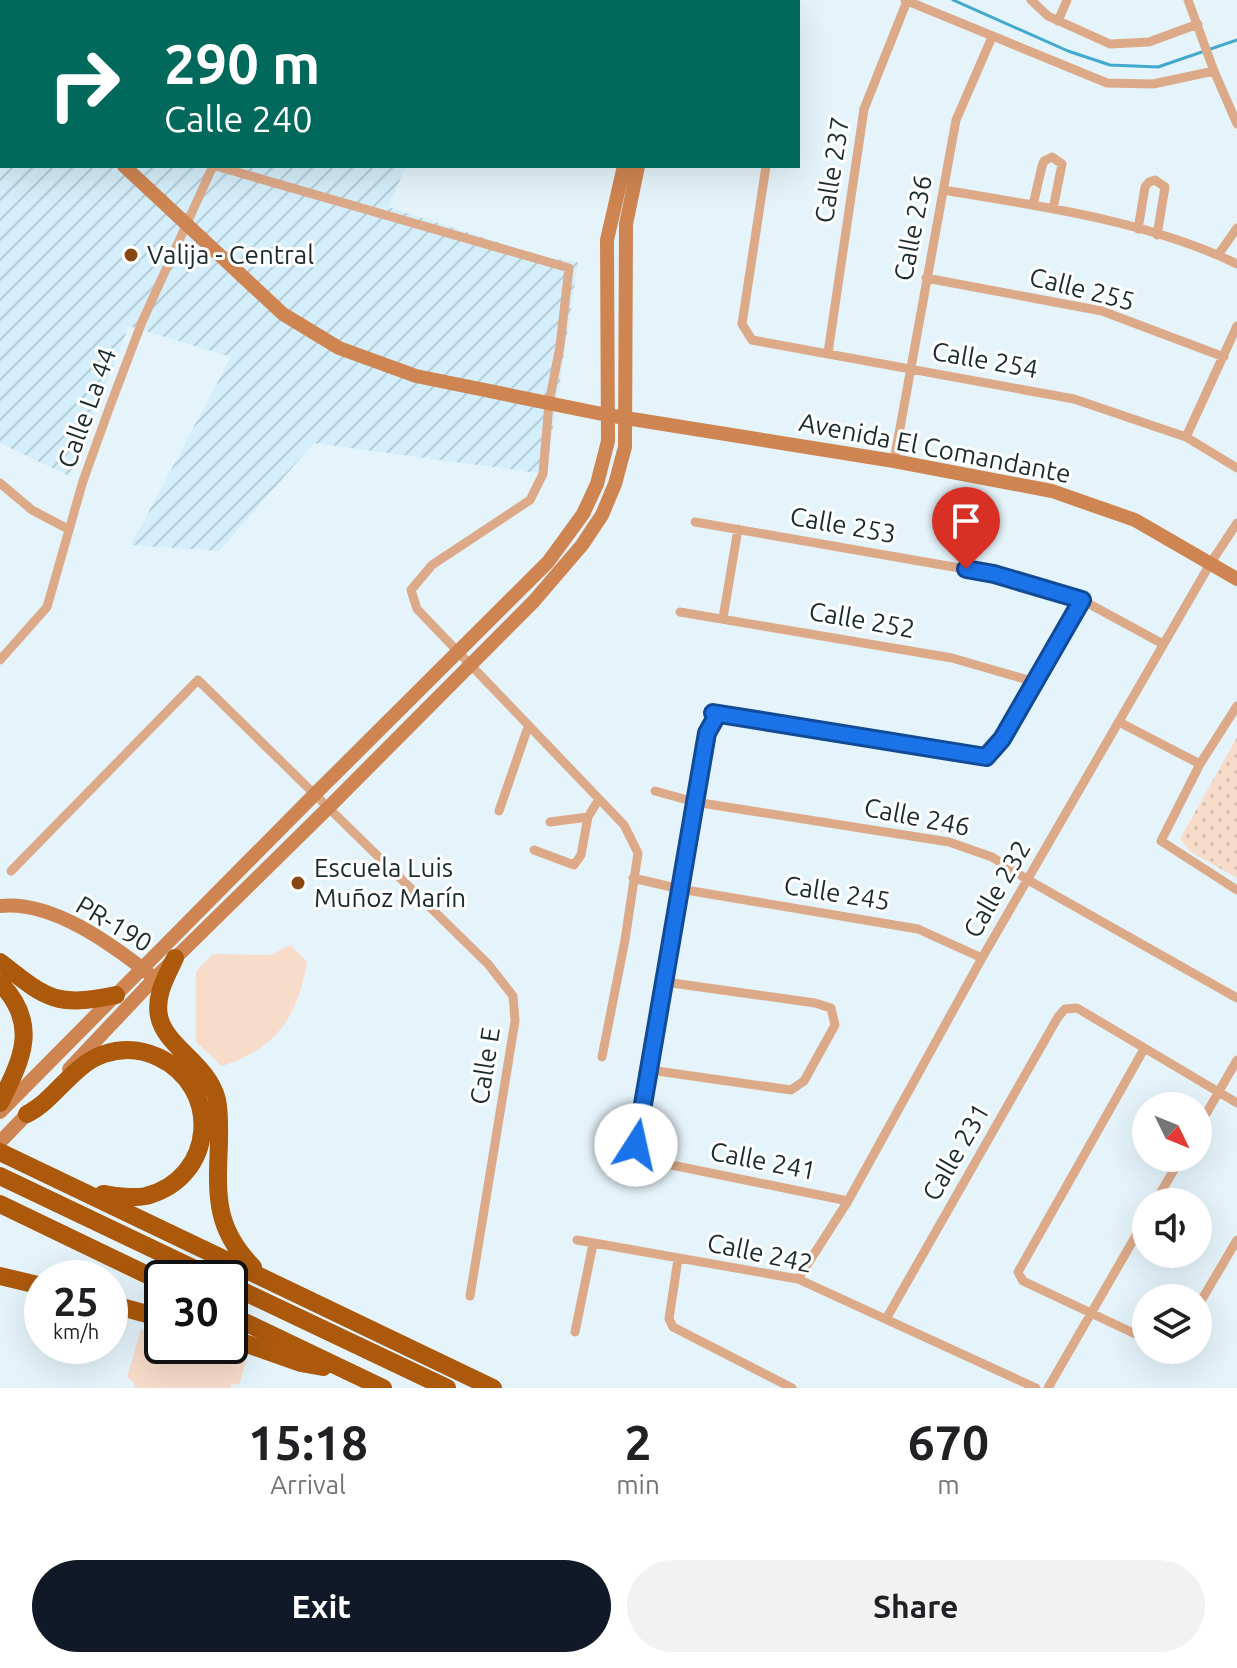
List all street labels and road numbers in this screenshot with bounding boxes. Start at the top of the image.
street label: Calle 237 [809,115,854,225]
street label: Calle 236 [888,172,937,283]
street label: Calle 255 [1027,261,1138,316]
street label: Calle 254 [930,336,1040,383]
street label: Calle La 44 [51,344,122,472]
street label: Avenida El Comandante [797,407,1073,488]
street label: Calle 253 [788,501,898,548]
street label: Calle 252 [807,596,917,643]
street label: Calle 246 [862,792,973,841]
street label: Calle 232 [957,835,1036,942]
street label: Calle 245 [782,870,892,915]
street label: PR-190 [71,890,157,957]
street label: Calle E [464,1025,505,1107]
street label: Calle 231 [916,1098,995,1205]
street label: Calle 241 [708,1136,819,1185]
street label: Calle 242 [705,1227,816,1278]

